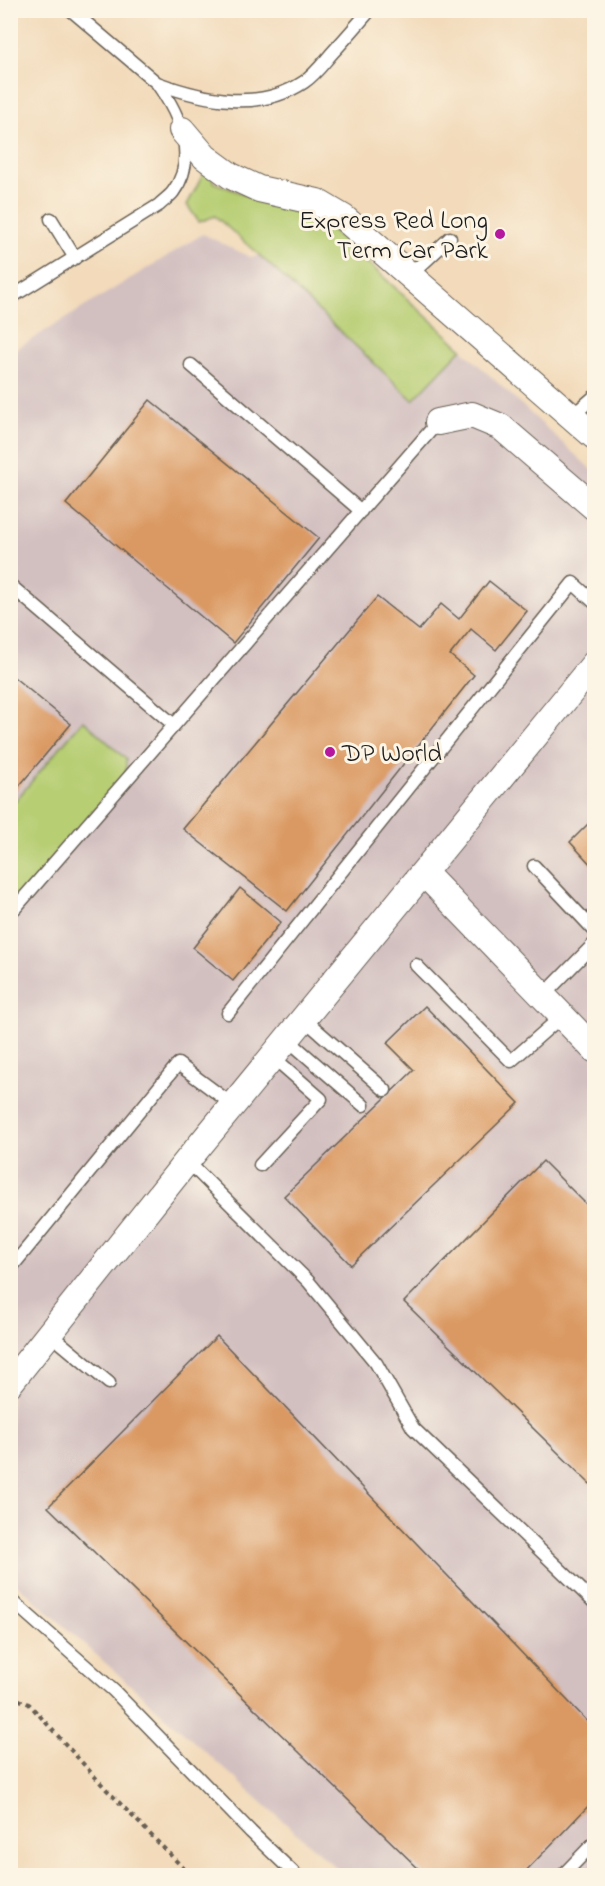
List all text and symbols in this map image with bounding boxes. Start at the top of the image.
place label: Express Red Long Term Car Park [299,203,489,271]
marker: Express Red Long Term Car Park [493,227,507,241]
place label: DP World [341,736,442,774]
marker: DP World [323,745,337,759]

